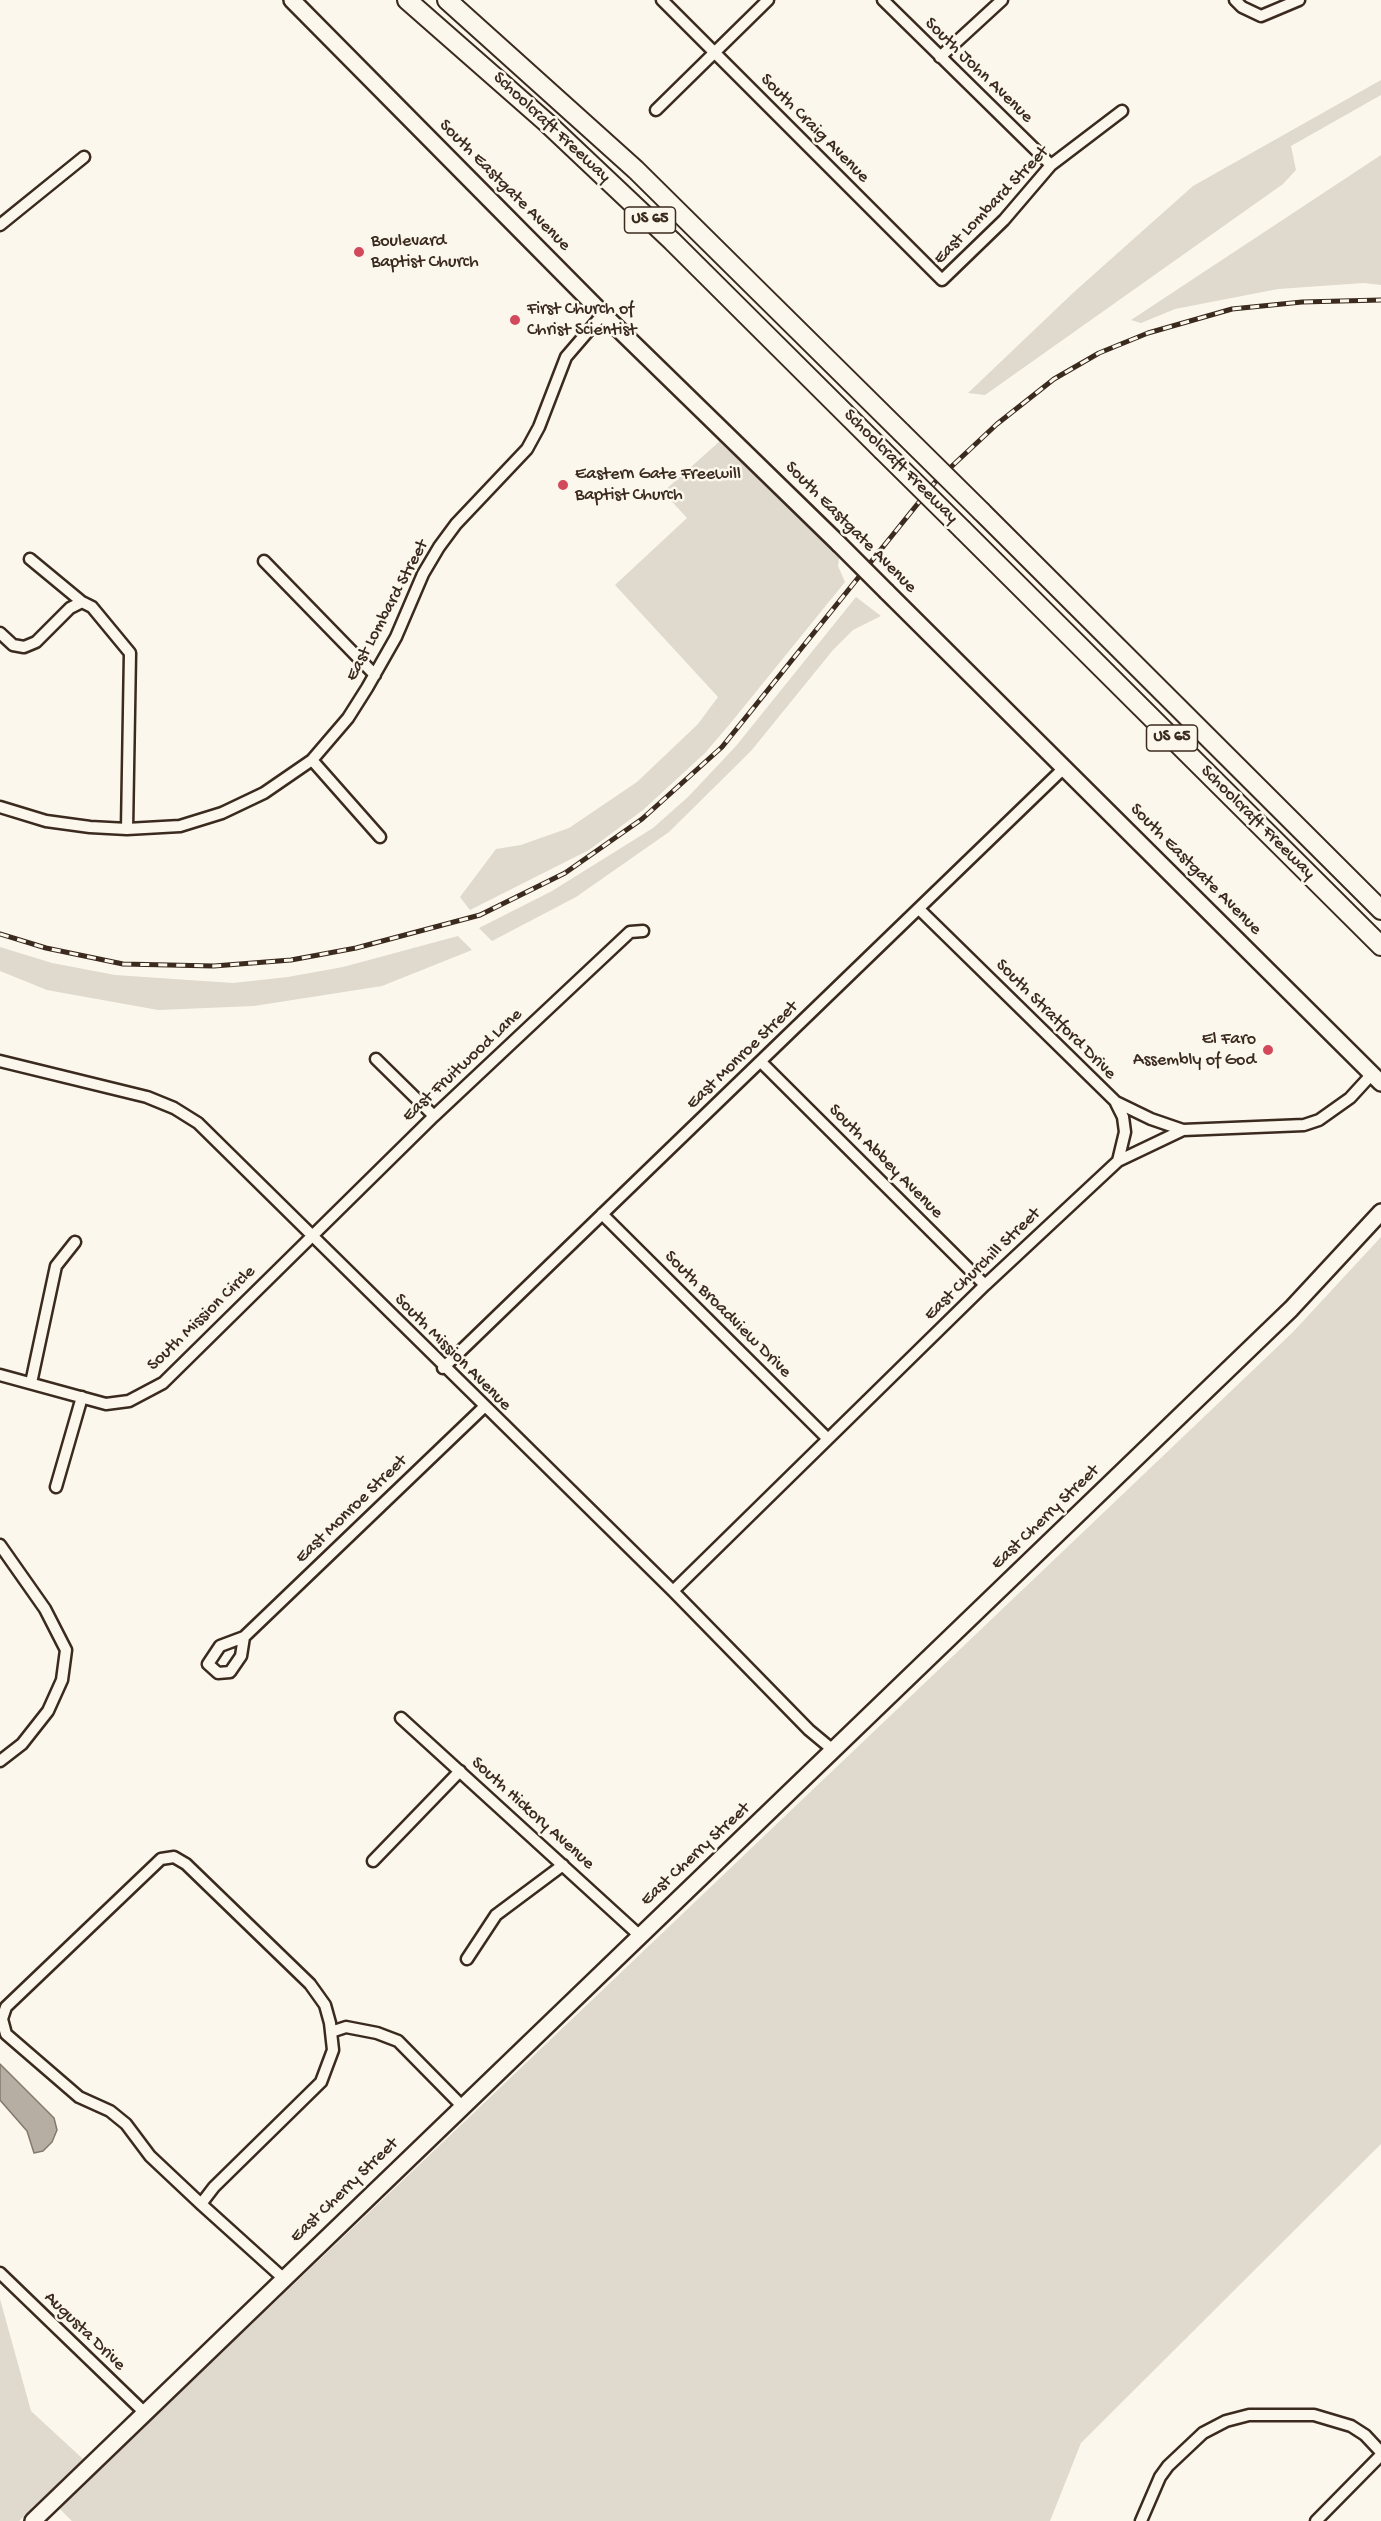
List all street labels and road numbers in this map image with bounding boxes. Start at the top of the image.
street label: South John Avenue [919,14,1037,128]
street label: Schoolcraft Freeway [488,68,614,188]
street label: South Craig Avenue [755,70,873,188]
street label: South Eastgate Avenue [433,115,575,257]
street label: East Lombard Street [930,142,1054,270]
road number: US 65 [624,207,676,233]
street label: Schoolcraft Freeway [838,405,962,529]
street label: South Eastgate Avenue [779,457,921,599]
street label: East Lombard Street [342,537,434,685]
road number: US 65 [1146,725,1198,751]
street label: Schoolcraft Freeway [1195,761,1319,885]
street label: South Eastgate Avenue [1124,799,1266,941]
street label: South Stratford Drive [990,955,1120,1085]
street label: East Monroe Street [683,997,803,1115]
street label: East Fruitwood Lane [398,1005,528,1127]
street label: South Abbey Avenue [823,1100,947,1224]
street label: East Churchill Street [920,1204,1046,1326]
street label: South Broadview Drive [659,1247,795,1383]
street label: South Mission Circle [143,1262,261,1376]
street label: South Mission Avenue [389,1290,515,1416]
street label: East Monroe Street [292,1451,412,1569]
street label: East Cherry Street [987,1461,1105,1575]
street label: South Hickory Avenue [466,1753,598,1875]
street label: East Cherry Street [637,1799,755,1911]
street label: East Cherry Street [286,2134,404,2248]
street label: Augusta Drive [39,2288,129,2376]

